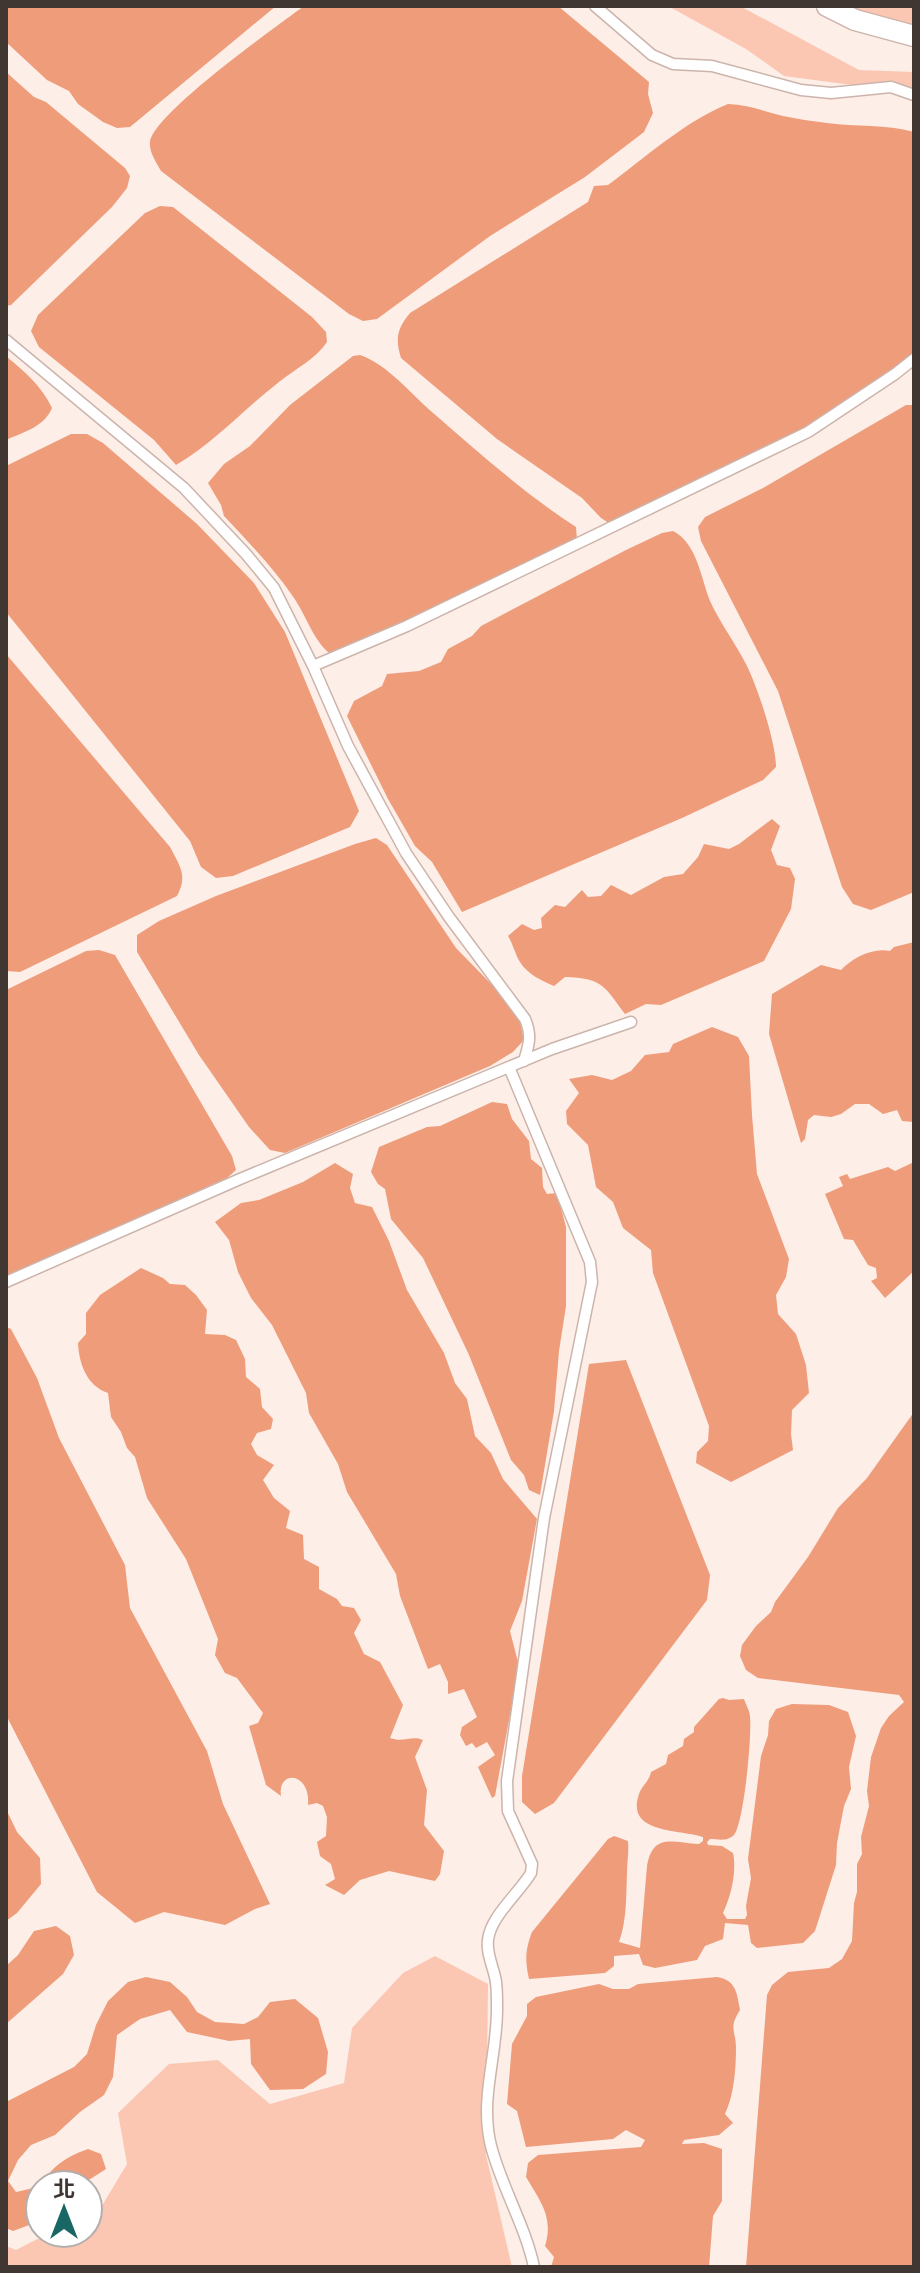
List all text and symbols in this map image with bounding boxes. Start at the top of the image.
north arrow [24,2169,104,2249]
text: 北 [53,2176,75,2203]

